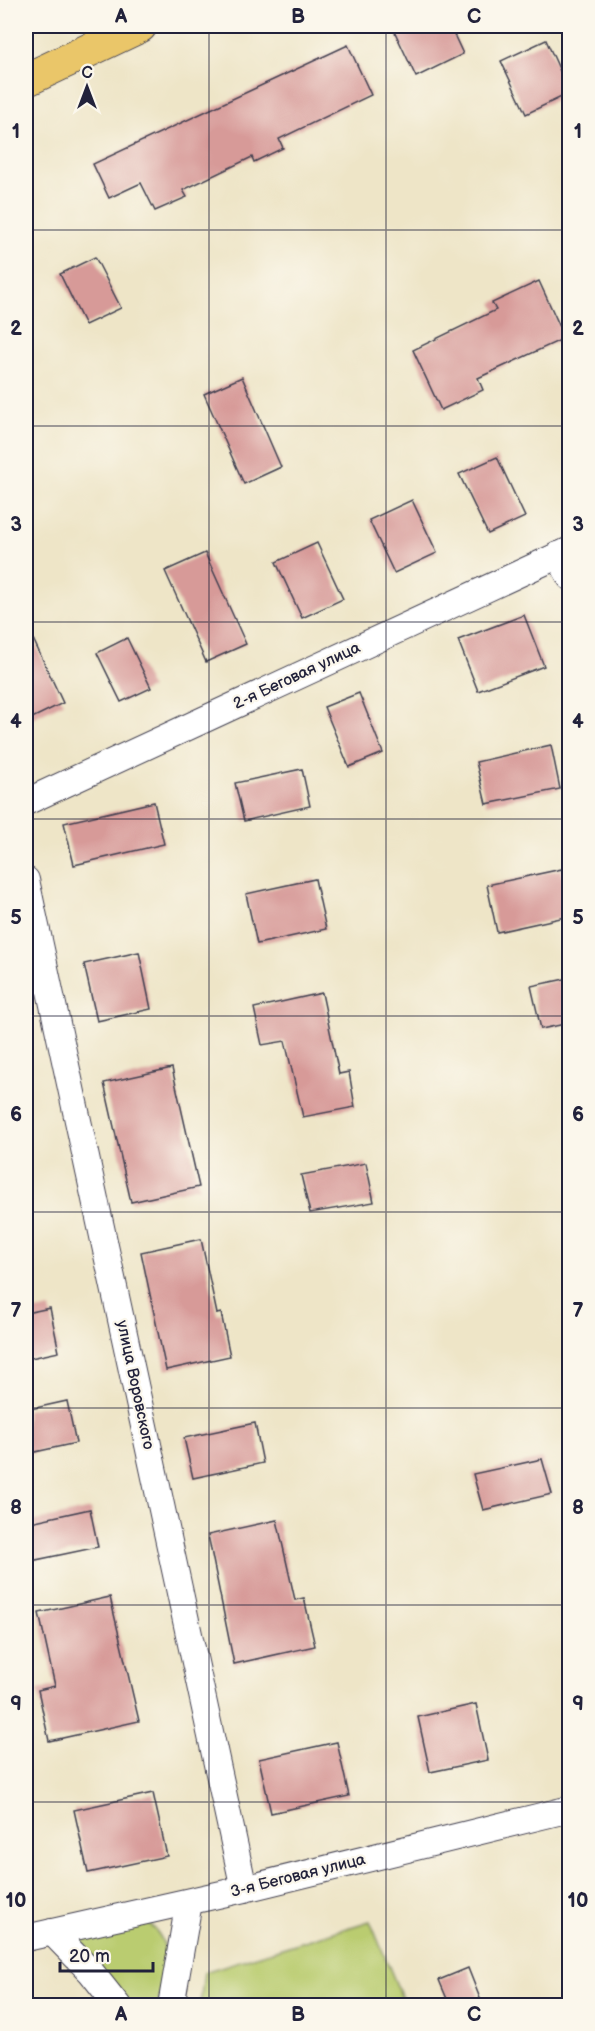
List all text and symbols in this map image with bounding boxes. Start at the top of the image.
text: A [114,5,128,29]
text: B [291,5,305,29]
text: C [467,5,481,29]
north arrow [57,57,117,117]
text: С [81,64,93,83]
text: 1 [12,120,20,144]
text: 1 [574,120,582,144]
text: 2 [10,317,22,341]
text: 2 [572,317,584,341]
text: 3 [10,513,22,537]
text: 3 [572,513,584,537]
street label: 2-я Беговая улица [230,638,364,714]
text: 4 [10,710,22,734]
text: 4 [572,710,584,734]
text: 5 [10,906,22,930]
text: 5 [572,906,584,930]
text: 6 [10,1103,22,1127]
text: 6 [572,1103,584,1127]
text: 7 [10,1299,22,1323]
text: 7 [572,1299,584,1323]
street label: улица Воровского [112,1319,158,1451]
text: 8 [10,1496,22,1520]
text: 8 [572,1496,584,1520]
text: 9 [10,1692,22,1716]
text: 9 [572,1692,584,1716]
street label: 3-я Беговая улица [229,1850,368,1902]
text: 10 [6,1889,26,1913]
text: 10 [568,1889,588,1913]
scale bar [60,1935,153,1973]
text: 20 m [69,1946,110,1967]
text: A [114,2003,128,2027]
text: B [291,2003,305,2027]
text: C [467,2003,481,2027]

